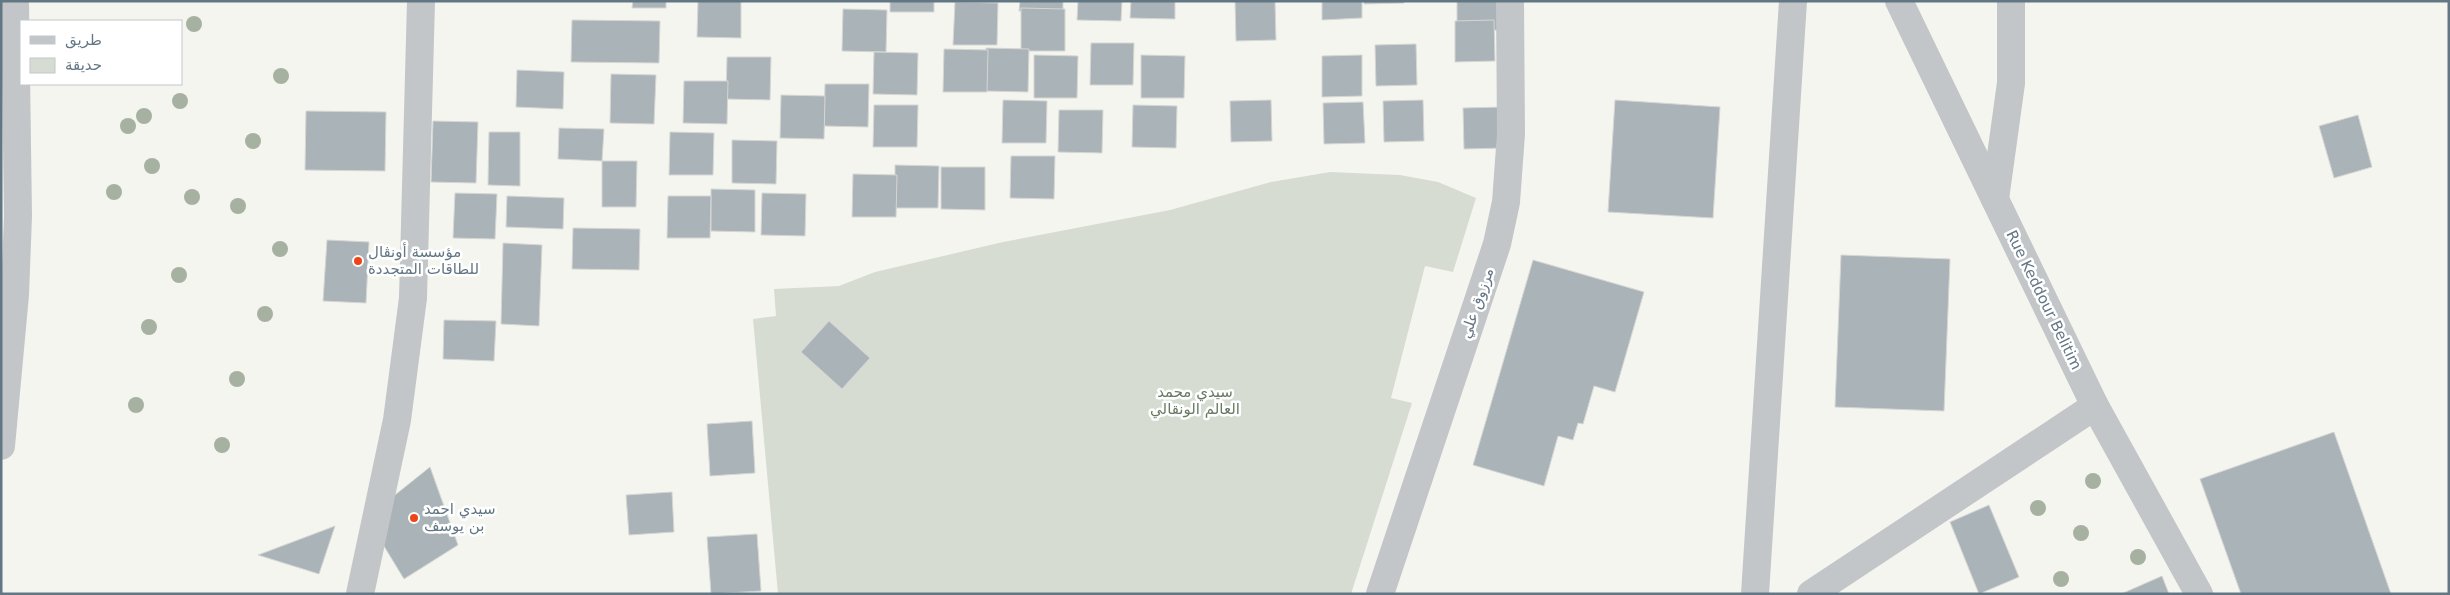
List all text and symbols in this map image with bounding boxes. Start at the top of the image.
legend [20,20,182,85]
text: طريق [65,31,102,49]
text: حديقة [65,56,102,74]
street label: Rue Keddour Belitim [2002,227,2086,373]
place label: مؤسسة أونڨال للطاقات المتجددة [368,242,479,278]
marker: مؤسسة أونڨال للطاقات المتجددة [352,255,364,267]
street label: مرزوق علي [1457,265,1498,341]
park label: سيدي محمد العالم الونقالي [1150,383,1240,419]
place label: سيدي احمد بن يوسف [424,500,495,535]
marker: سيدي احمد بن يوسف [408,512,420,524]

